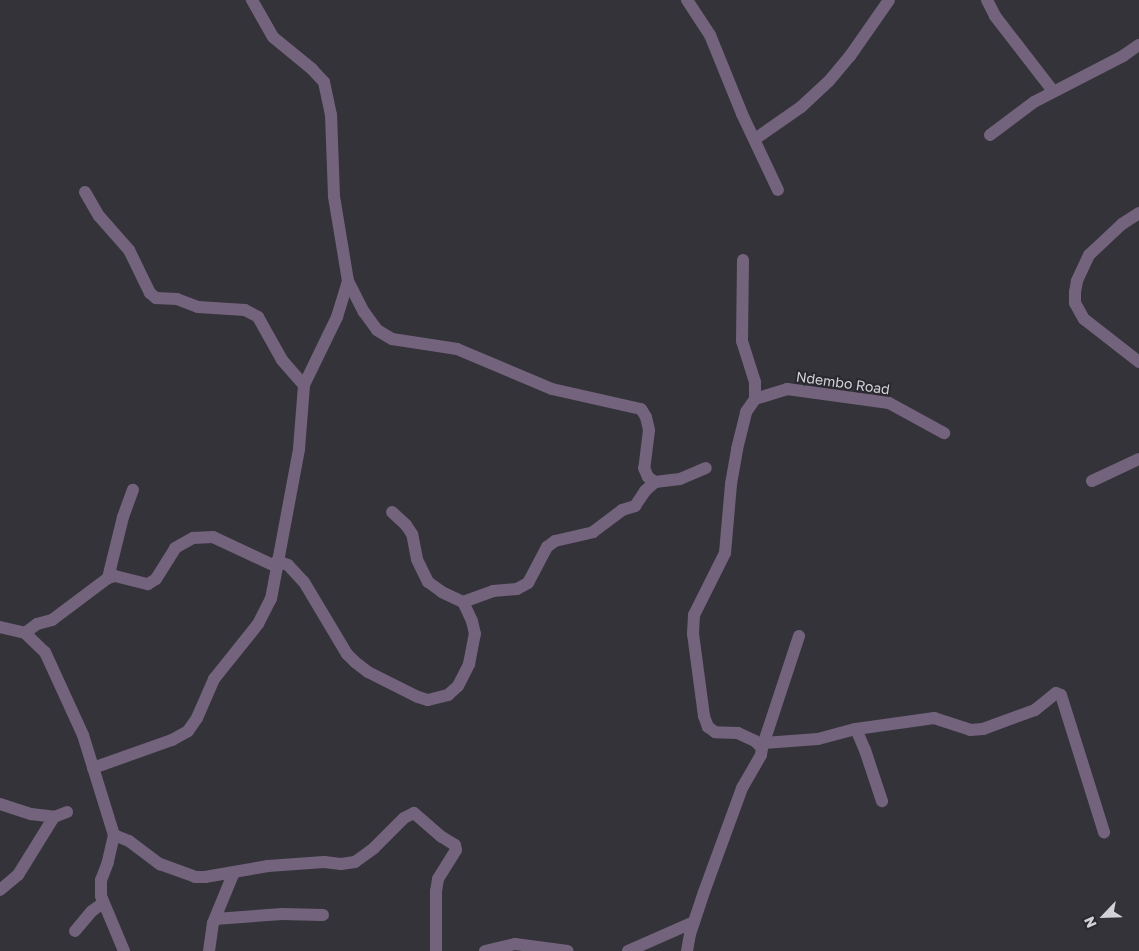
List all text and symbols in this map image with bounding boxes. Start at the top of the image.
street label: Ndembo Road [795,368,891,398]
north arrow [1079,891,1129,941]
text: N [1080,914,1100,931]

